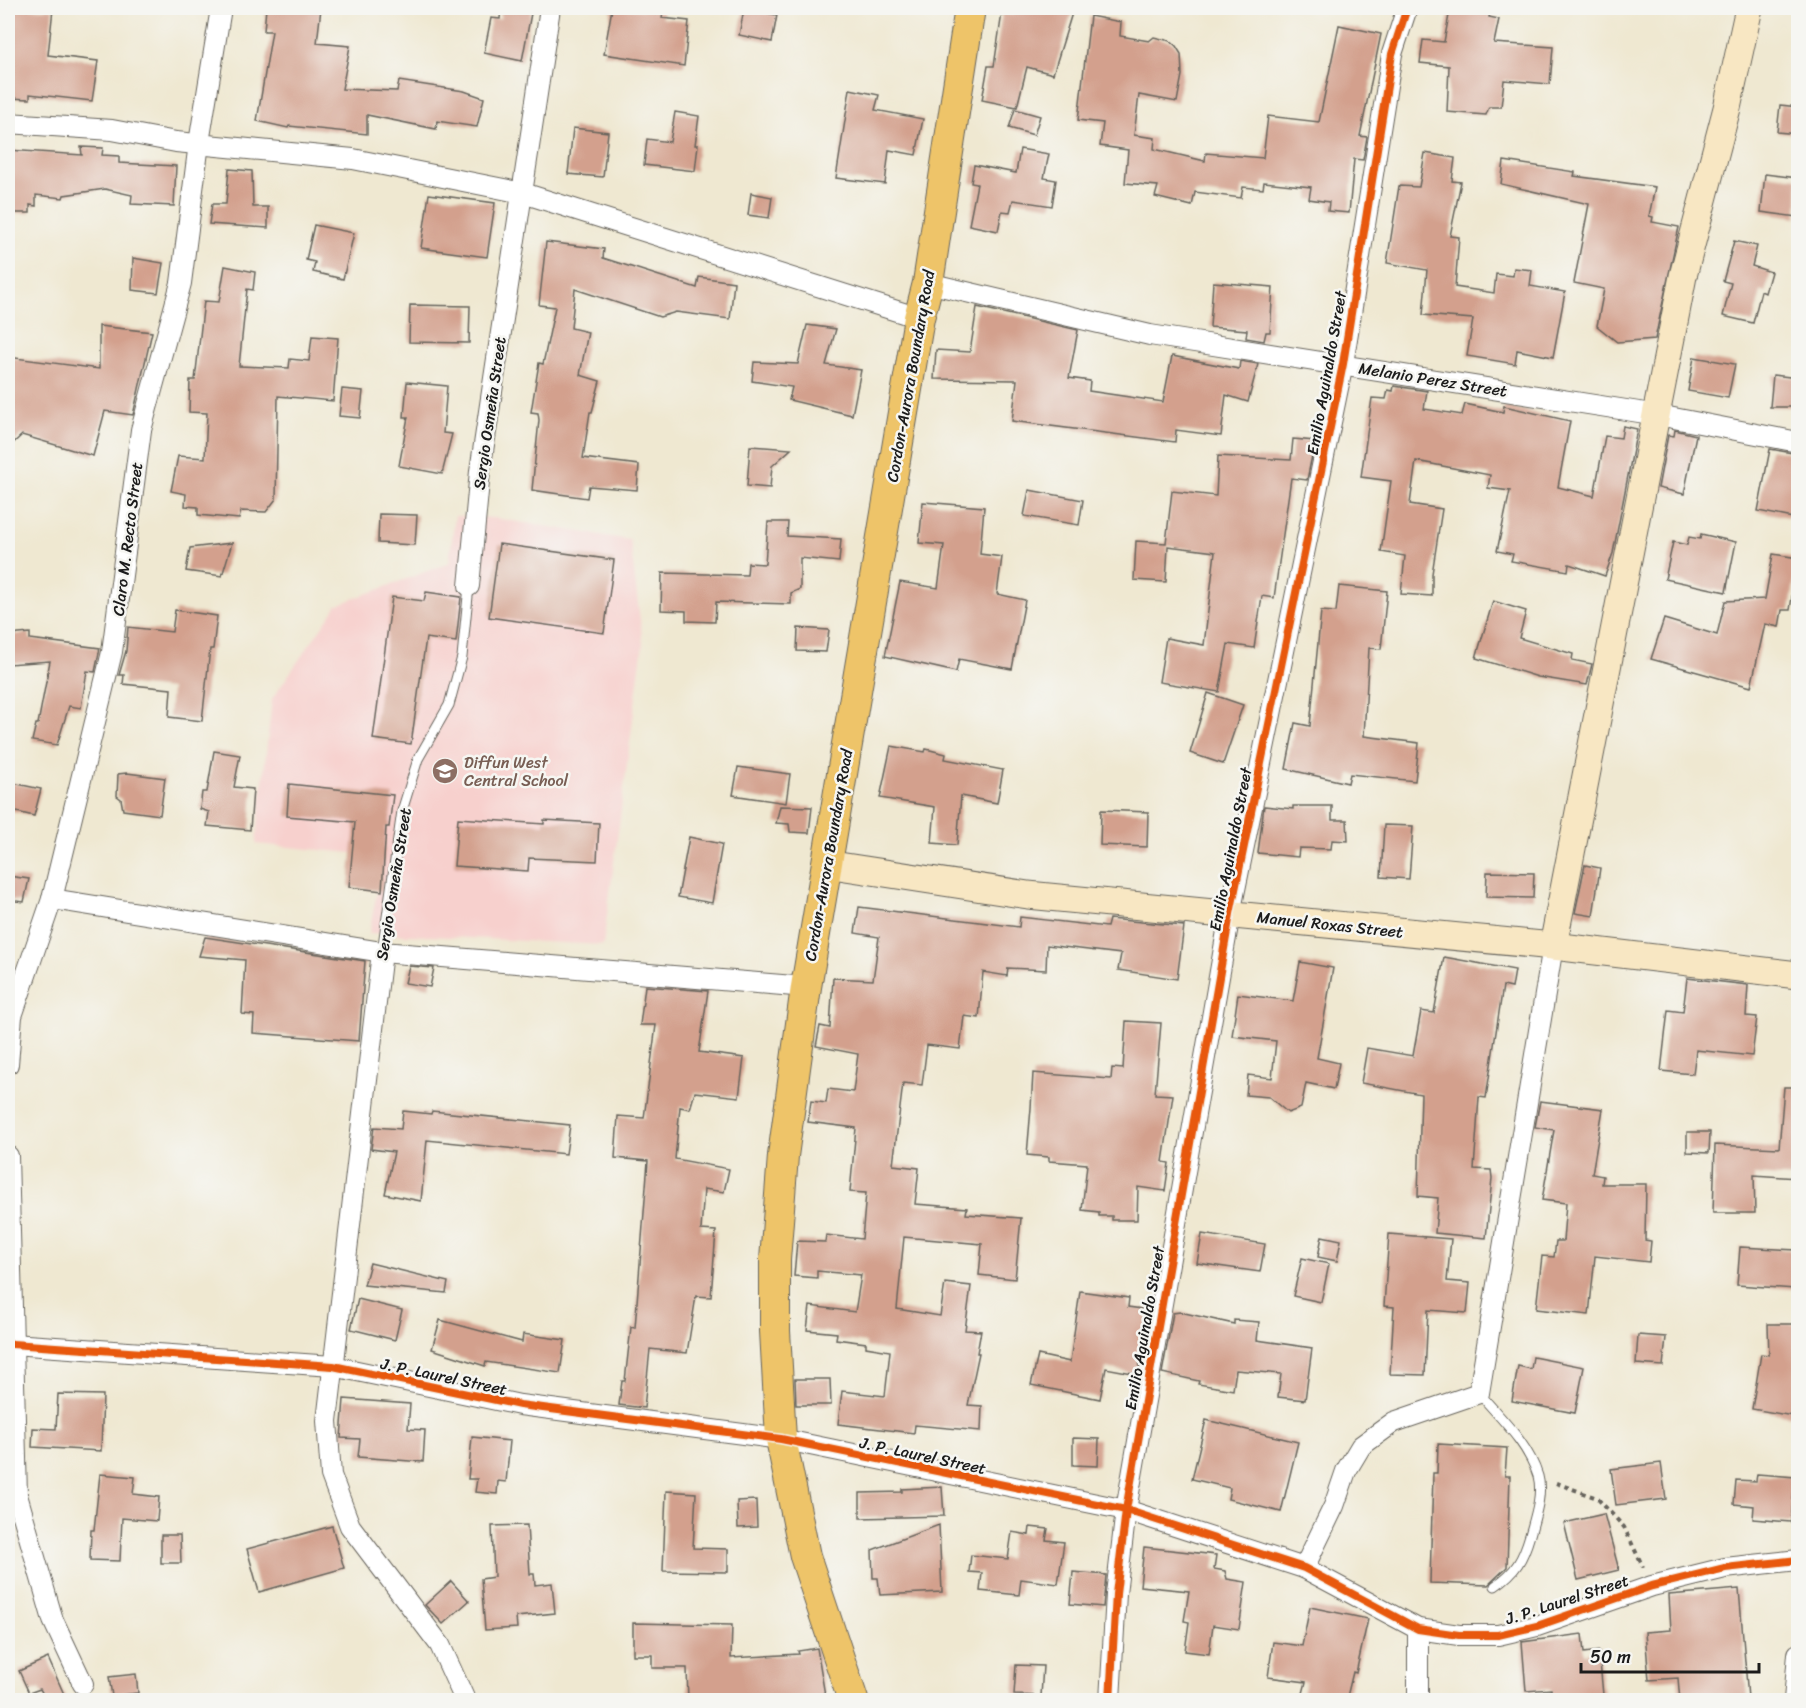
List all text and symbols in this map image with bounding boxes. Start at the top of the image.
street label: Cordon-Aurora Boundary Road [878,266,944,484]
street label: Emilio Aguinaldo Street [1298,288,1355,457]
street label: Sergio Osmeña Street [464,335,515,491]
street label: Melanio Perez Street [1356,353,1509,406]
street label: Claro M. Recto Street [104,461,151,618]
street label: Cordon-Aurora Boundary Road [796,745,862,963]
place label: Diffun West Central School [464,748,569,795]
school or university icon: Diffun West Central School [430,756,460,786]
street label: Emilio Aguinaldo Street [1200,764,1261,933]
street label: Sergio Osmeña Street [367,806,420,962]
street label: Manuel Roxas Street [1255,902,1404,947]
street label: Emilio Aguinaldo Street [1116,1243,1173,1412]
street label: J. P. Laurel Street [377,1349,510,1404]
street label: J. P. Laurel Street [856,1428,989,1483]
street label: J. P. Laurel Street [1501,1566,1633,1633]
scale bar [1581,1636,1760,1674]
text: 50 m [1590,1641,1631,1673]

